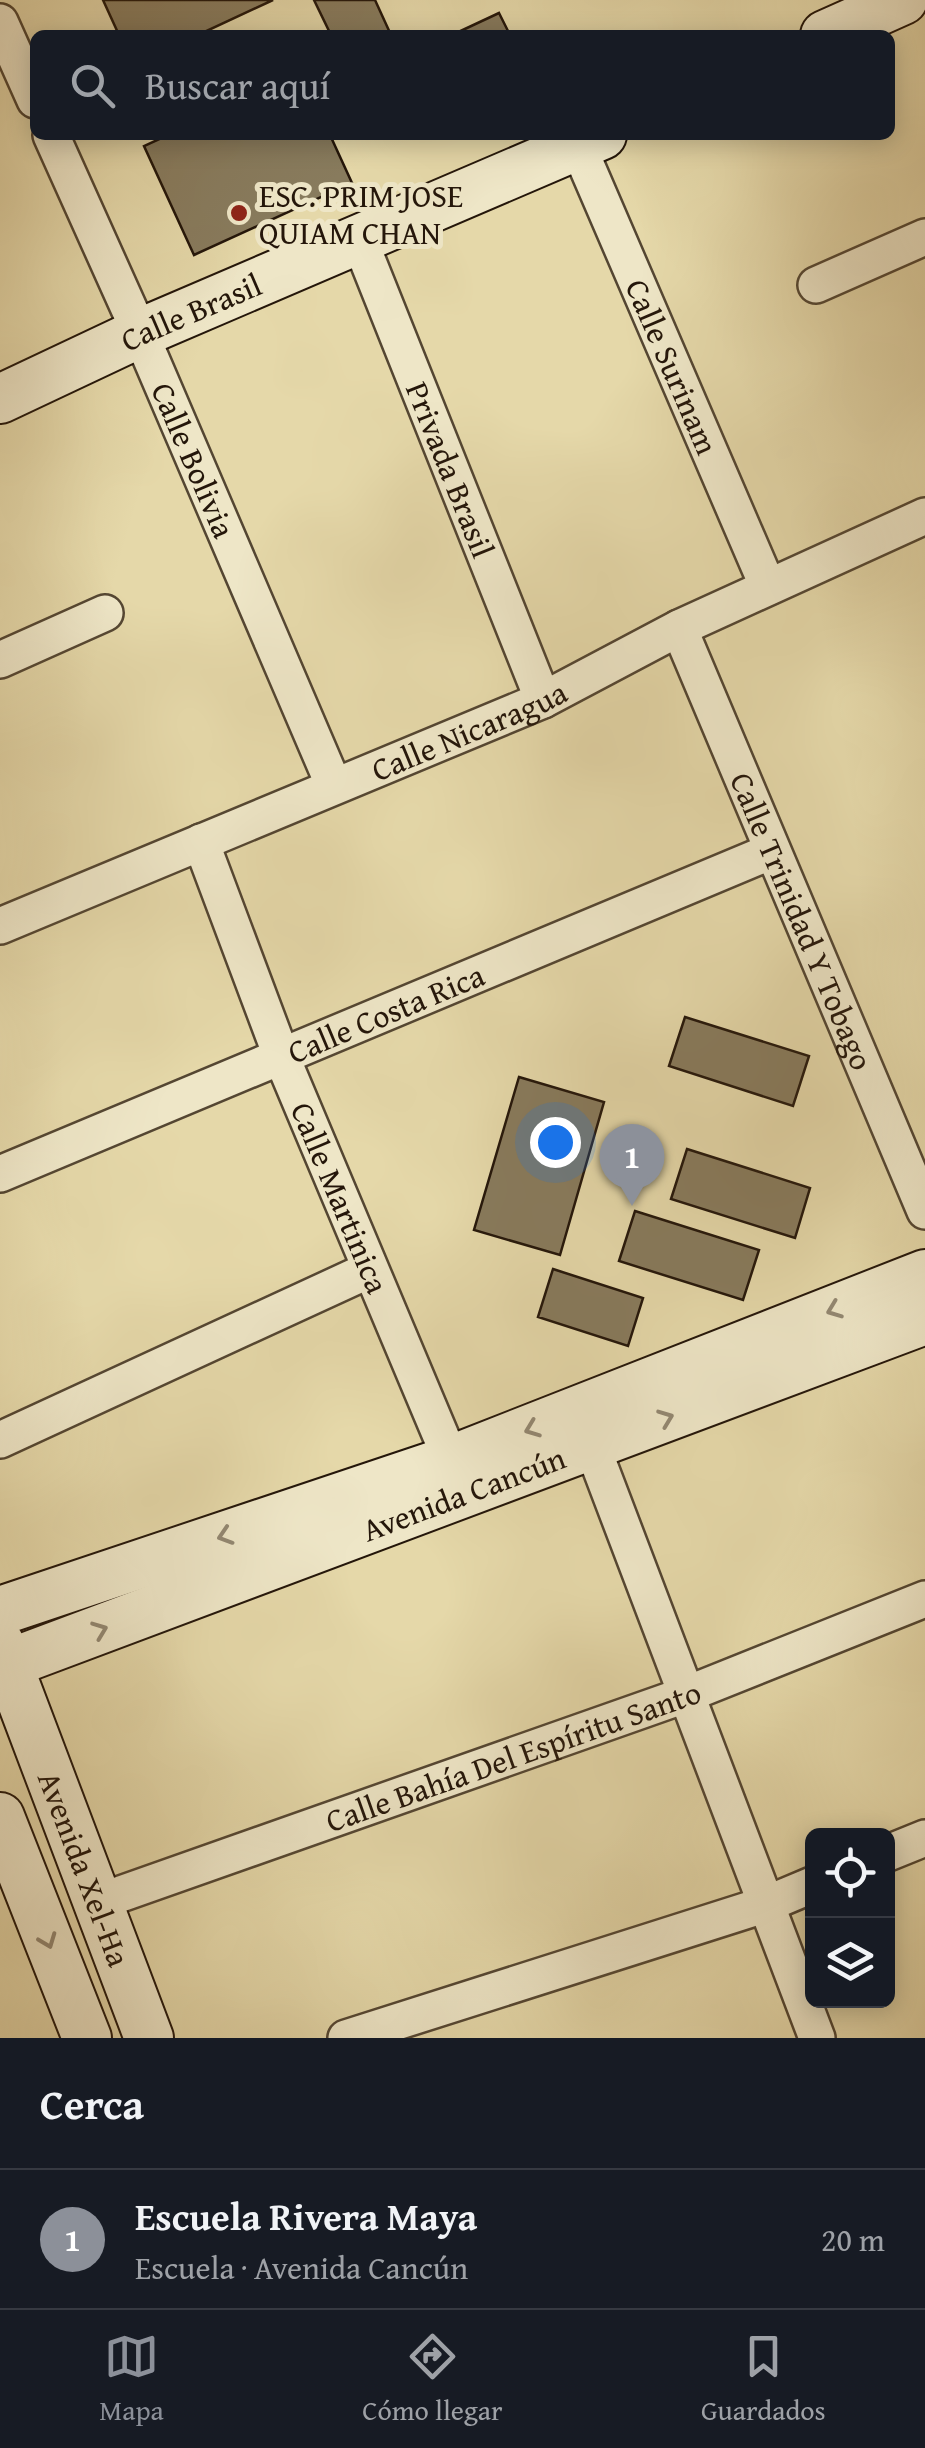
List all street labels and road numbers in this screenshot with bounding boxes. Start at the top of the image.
street label: Calle Brasil [112,260,269,363]
street label: Calle Surinam [614,271,732,462]
street label: Privada Brasil [395,374,507,564]
street label: Calle Bolivia [140,375,248,545]
street label: Calle Nicaragua [364,668,575,792]
street label: Calle Trinidad Y Tobago [719,765,886,1077]
street label: Calle Costa Rica [280,951,491,1075]
street label: Calle Martinica [280,1095,402,1300]
street label: Avenida Cancún [355,1434,572,1553]
street label: Calle Bahía Del Espíritu Santo [319,1668,708,1843]
street label: Avenida Xel-Ha [27,1764,143,1973]

